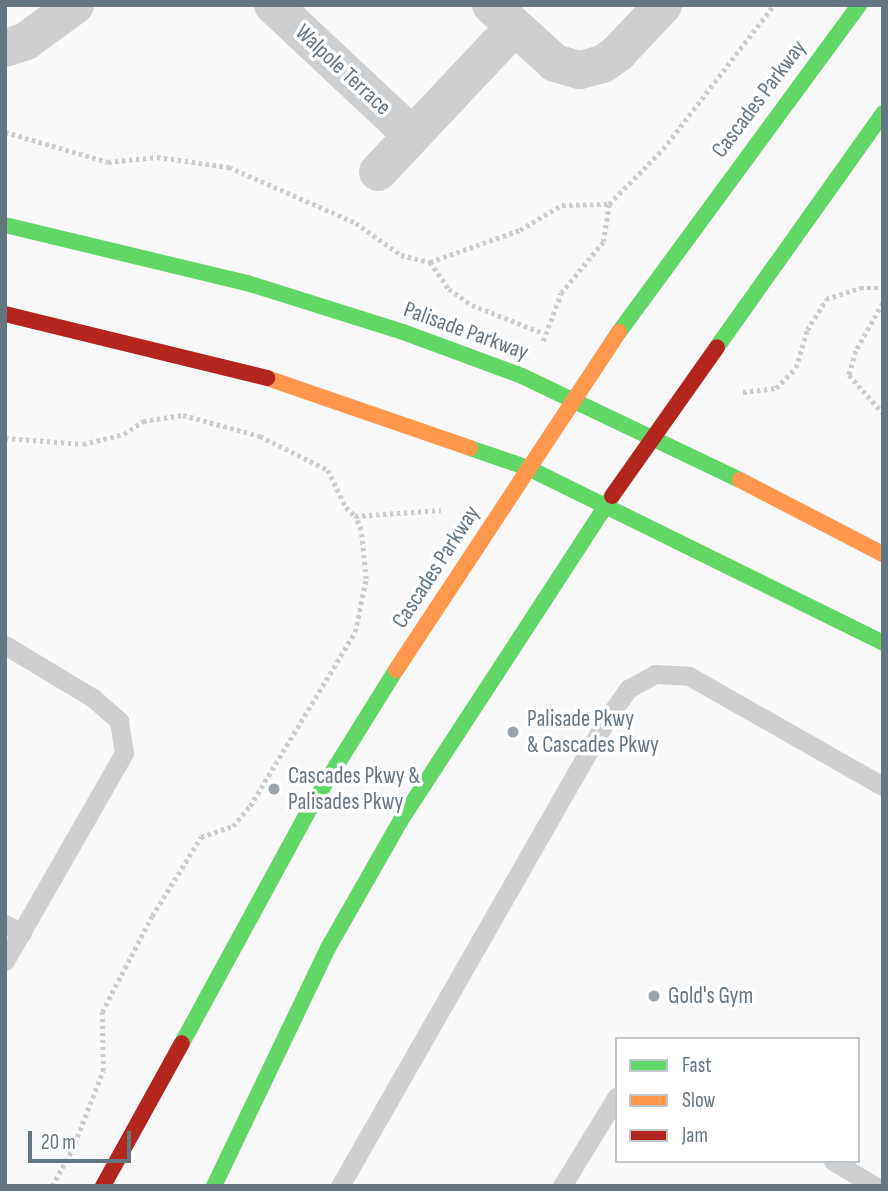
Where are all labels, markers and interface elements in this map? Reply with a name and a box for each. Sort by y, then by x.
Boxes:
street label: Walpole Terrace [289,19,397,121]
street label: Cascades Parkway [706,35,812,163]
street label: Palisade Parkway [400,296,532,366]
street label: Cascades Parkway [386,501,486,633]
place label: Palisade Pkwy & Cascades Pkwy [527,705,659,759]
marker: Palisade Pkwy & Cascades Pkwy [505,724,521,740]
place label: Cascades Pkwy & Palisades Pkwy [288,762,420,816]
marker: Cascades Pkwy & Palisades Pkwy [266,781,282,797]
place label: Gold's Gym [668,982,753,1010]
marker: Gold's Gym [646,988,662,1004]
legend [615,1037,860,1163]
text: Fast [682,1053,712,1078]
text: Slow [682,1088,715,1113]
scale bar [32,1118,135,1162]
text: Jam [682,1123,708,1148]
text: 20 m [41,1130,76,1155]

